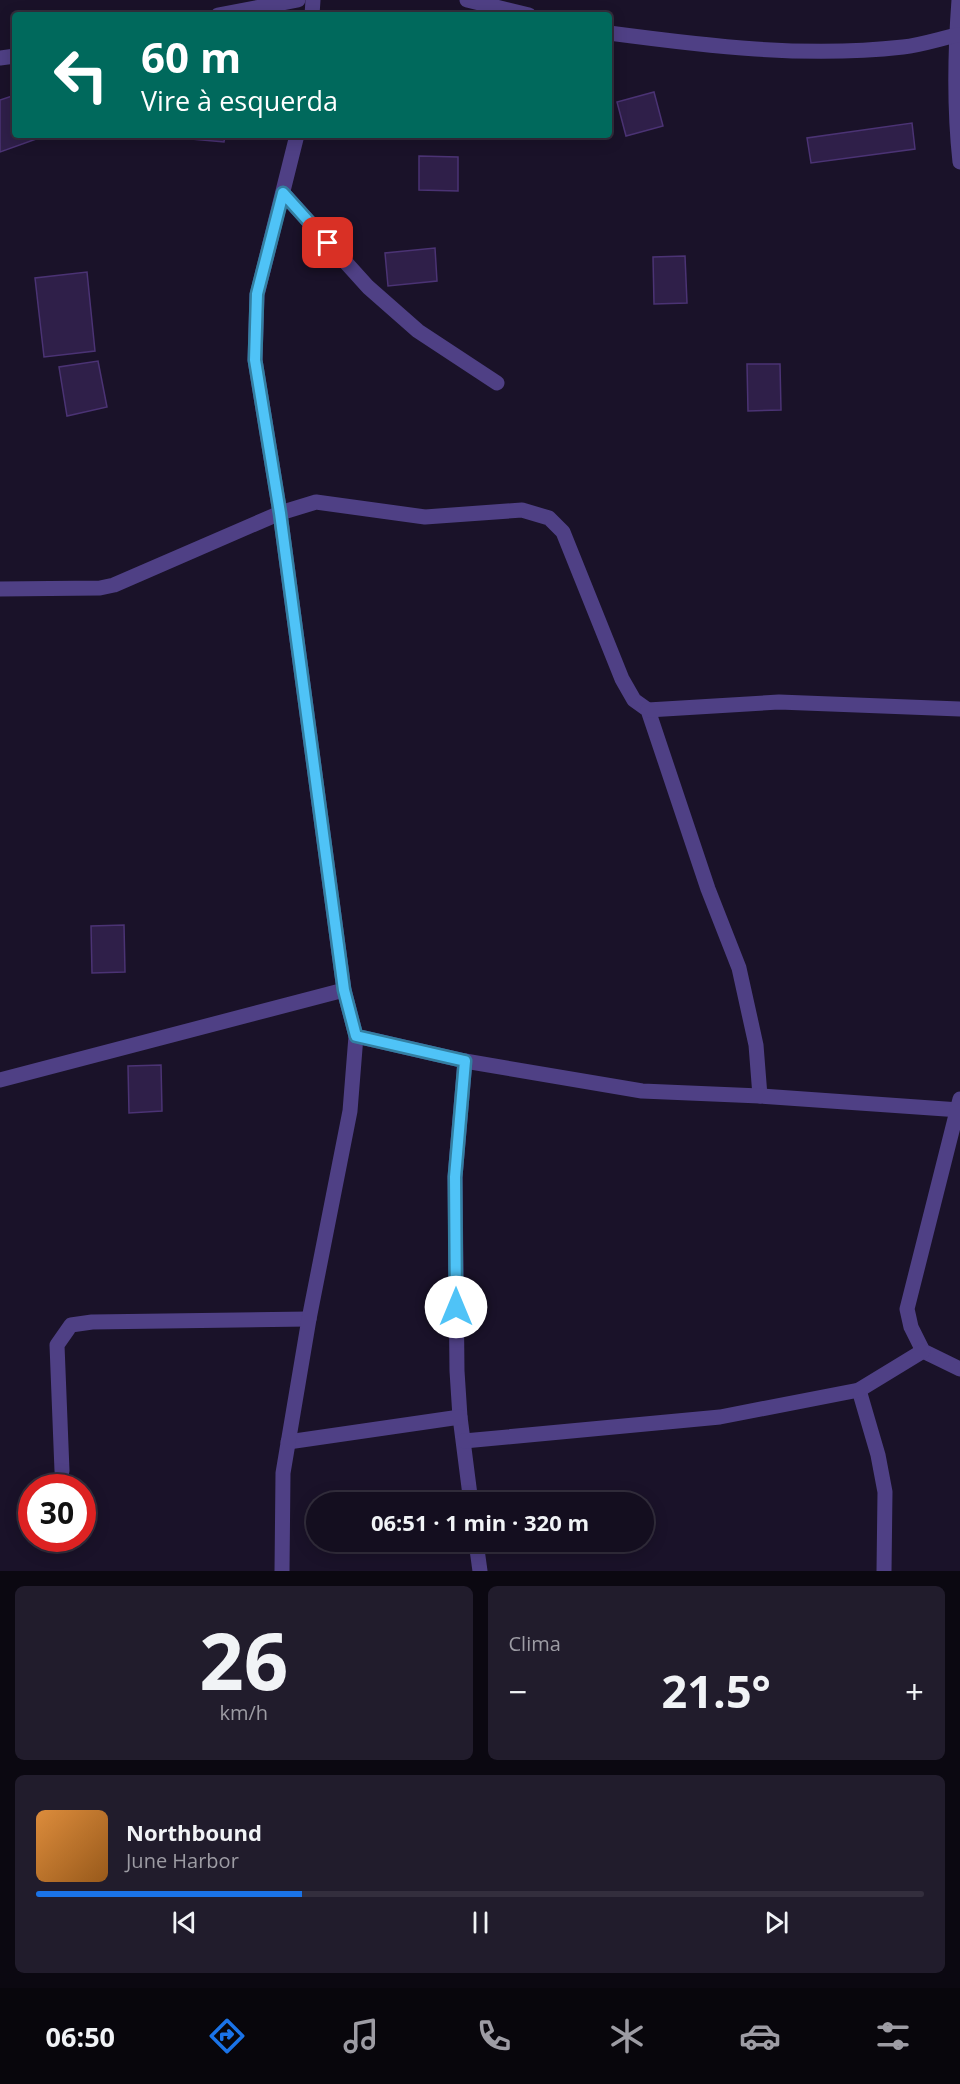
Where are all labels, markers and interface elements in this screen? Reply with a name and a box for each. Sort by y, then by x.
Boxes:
text: 60 m [141,28,241,85]
icon: left [42,36,120,114]
text: Vire à esquerda [141,82,338,119]
pin [302,217,353,268]
icon: arrive [311,226,344,259]
position arrow [424,1275,488,1339]
speed limit sign: 30 [18,1474,96,1552]
text: 06:51 · 1 min · 320 m [371,1507,589,1537]
text: 26 [199,1607,288,1713]
text: Clima [509,1630,561,1657]
text: 21.5° [662,1660,771,1721]
text: − [509,1669,527,1714]
text: + [905,1669,924,1714]
text: km/h [219,1699,268,1726]
text: Northbound [126,1817,262,1847]
text: June Harbor [126,1847,239,1874]
icon: previous [168,1906,201,1939]
icon: pause [464,1906,497,1939]
icon: next [760,1906,793,1939]
icon: directions [206,2015,248,2057]
icon: music [340,2015,382,2057]
icon: phone [473,2015,515,2057]
icon: climate [606,2015,648,2057]
icon: car [739,2015,781,2057]
icon: filters [872,2015,914,2057]
text: 06:50 [46,2018,115,2055]

